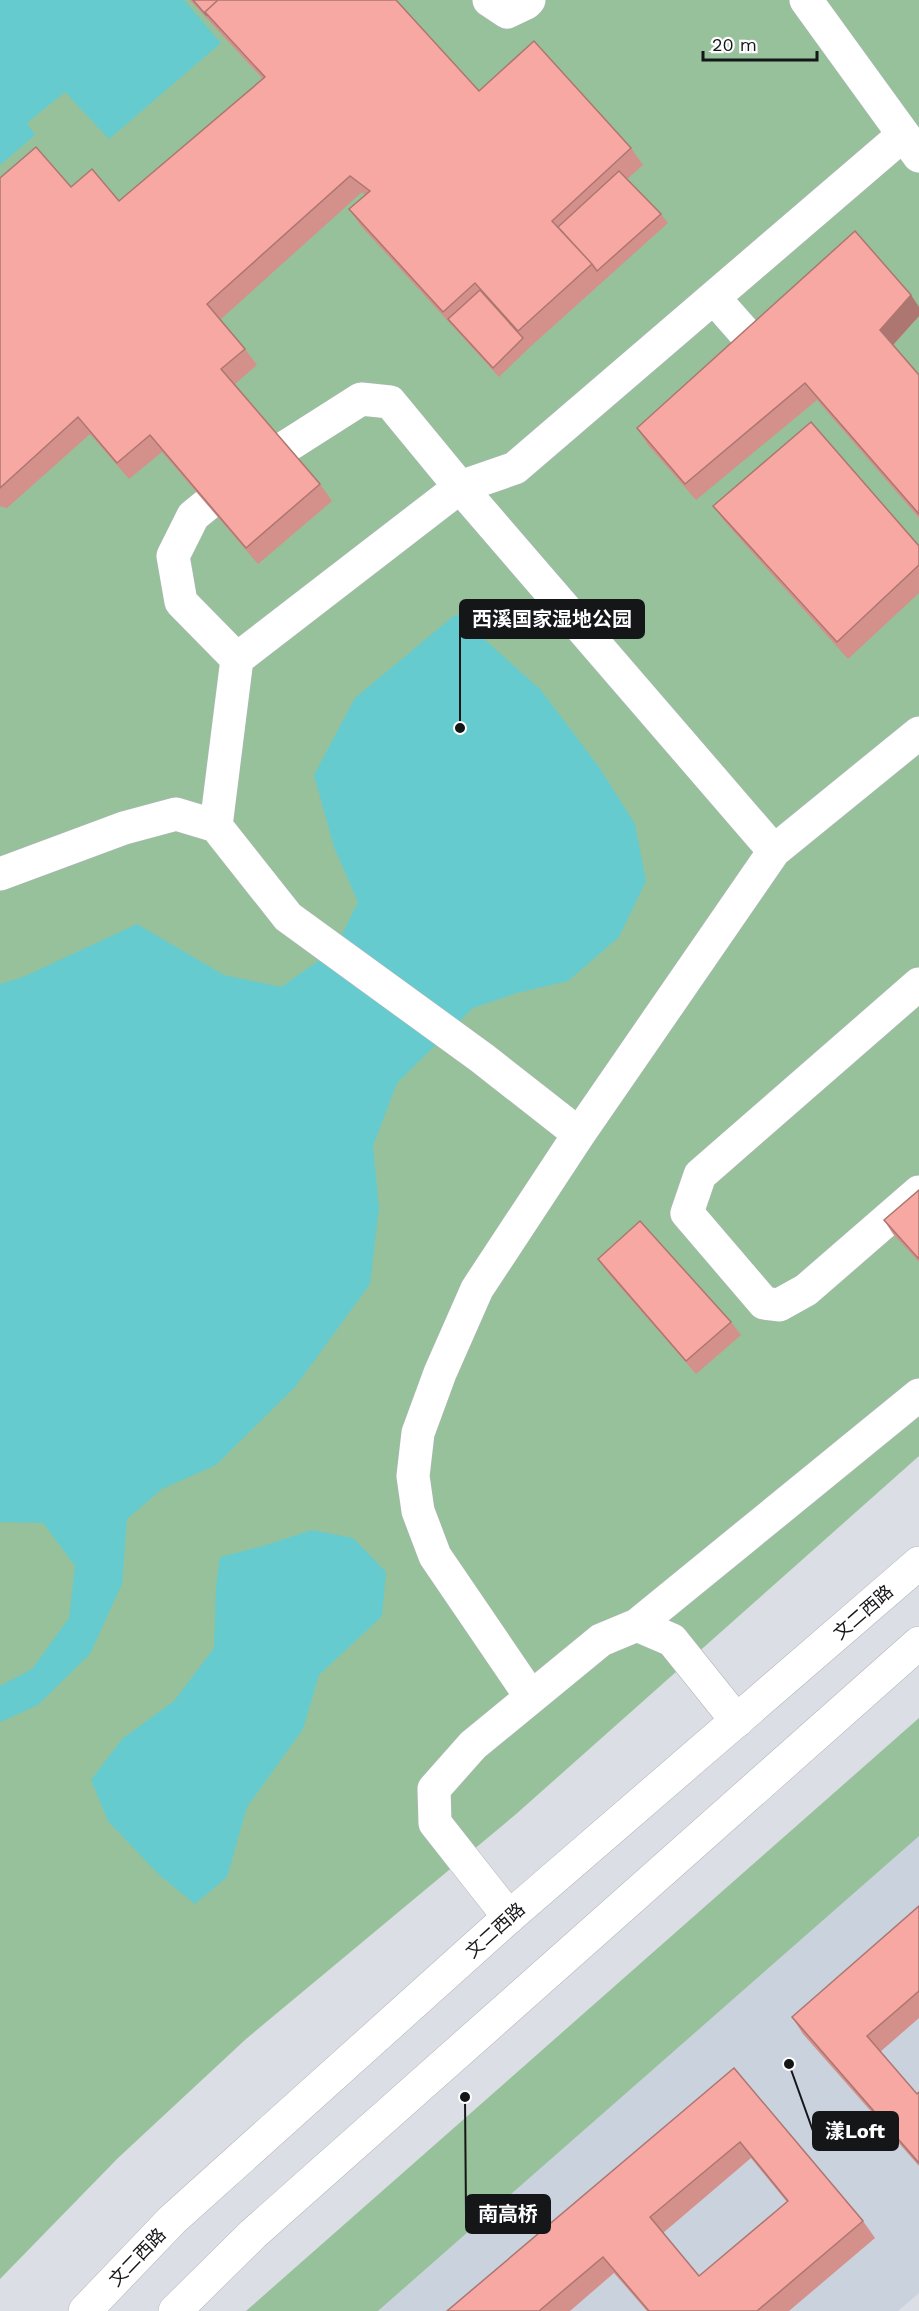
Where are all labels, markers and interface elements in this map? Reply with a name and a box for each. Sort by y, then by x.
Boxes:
scale bar [703,24,817,62]
text: 20 m [712,34,757,55]
callout: 西溪国家湿地公园 [460,600,644,638]
text: 西溪国家湿地公园 [472,607,632,631]
street label: 文二西路 [829,1580,897,1644]
street label: 文二西路 [461,1898,529,1962]
callout: 漾Loft [813,2112,898,2150]
text: 漾Loft [825,2119,885,2143]
callout: 南高桥 [466,2195,550,2233]
text: 南高桥 [478,2202,538,2226]
street label: 文二西路 [104,2224,170,2290]

